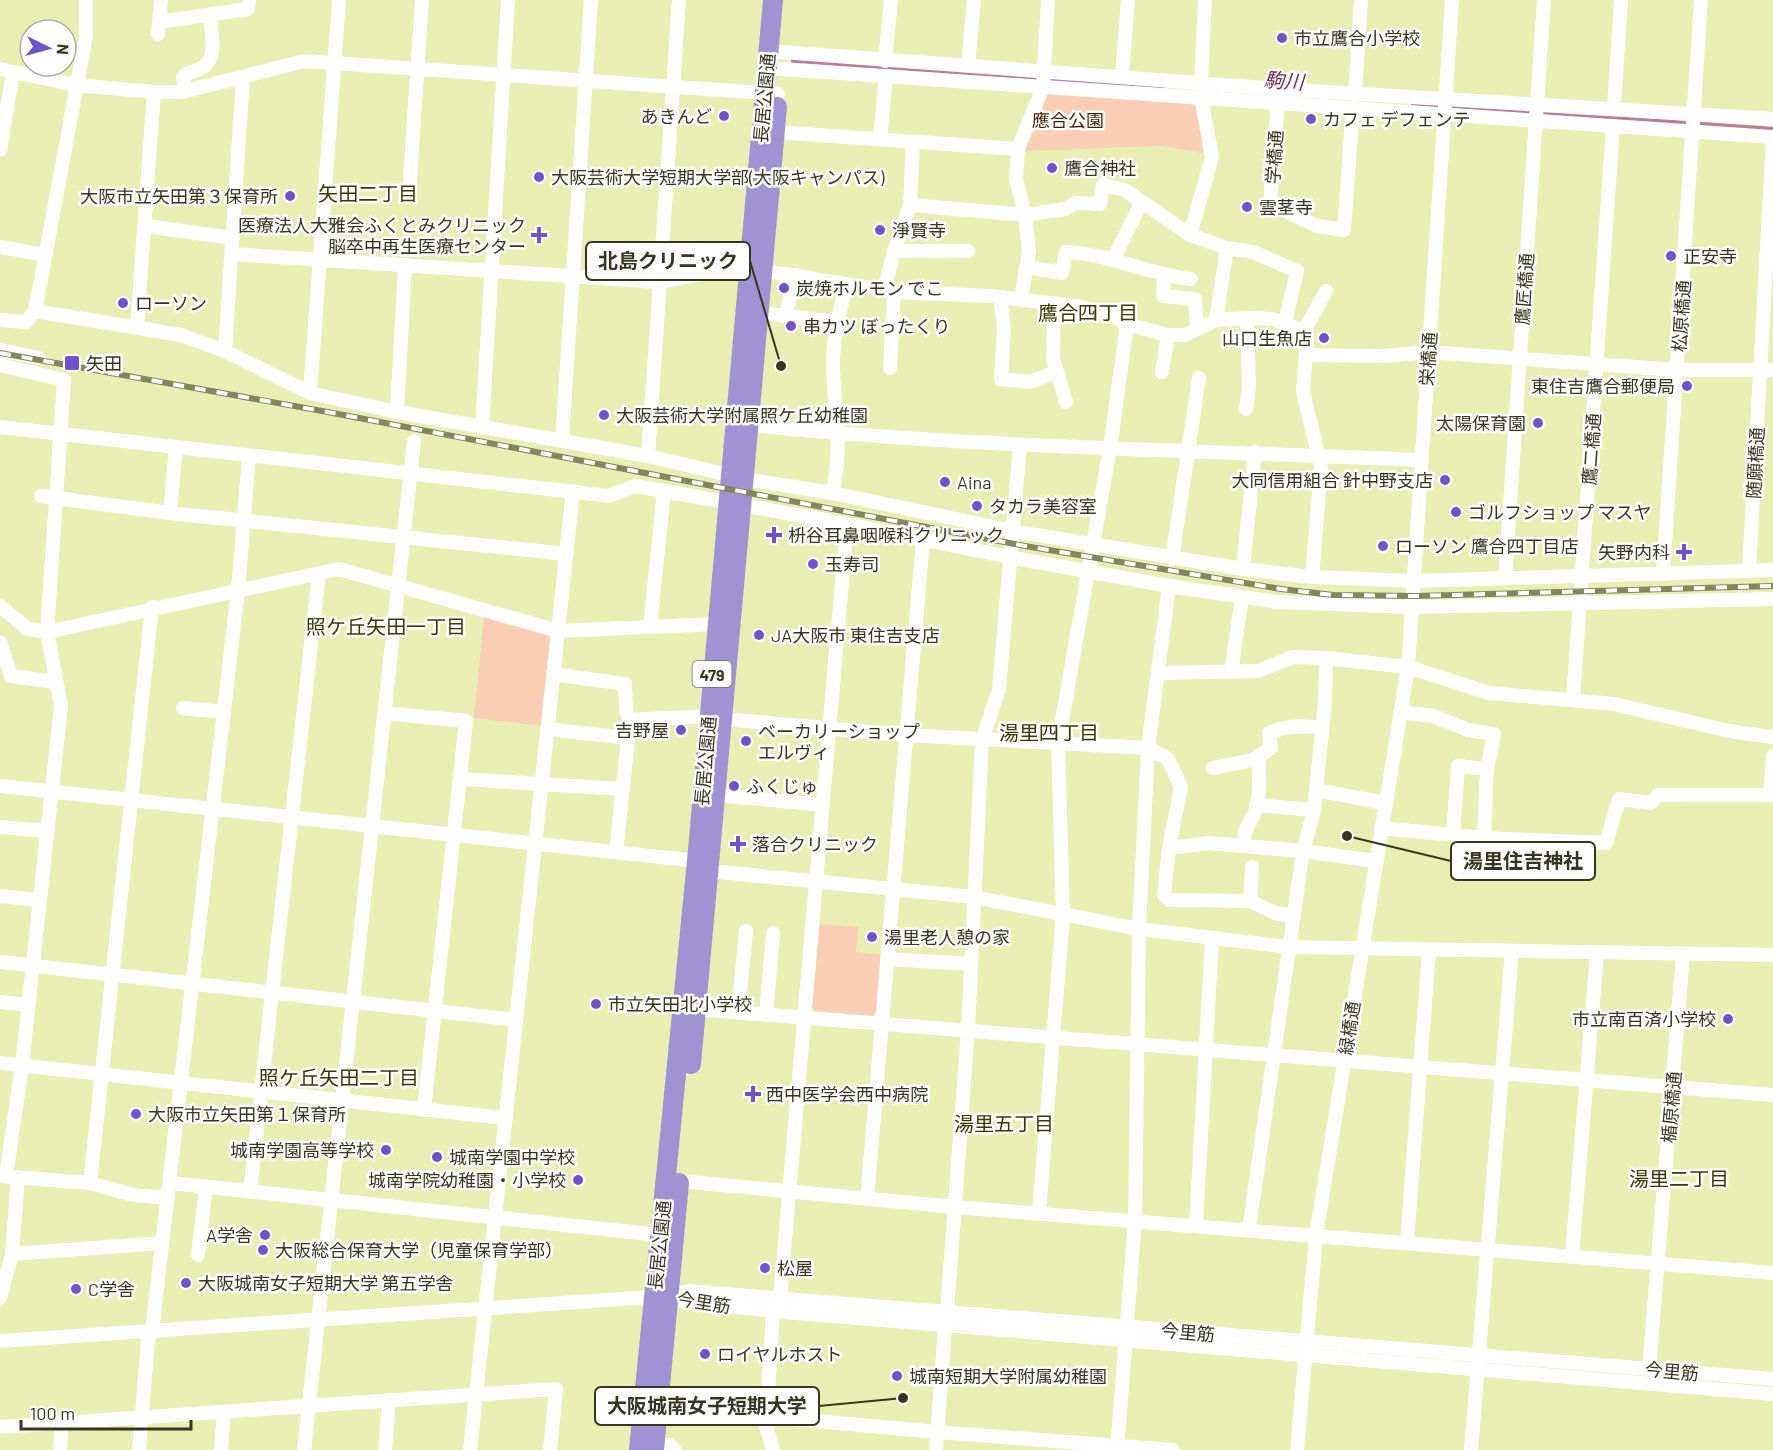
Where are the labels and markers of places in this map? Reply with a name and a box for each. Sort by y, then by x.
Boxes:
place label: 市立鷹合小学校 [1294,27,1420,49]
marker: 市立鷹合小学校 [1275,31,1289,45]
place label: あきんど [641,105,712,127]
place label: カフェ デフェンテ [1323,108,1471,130]
marker: あきんど [717,109,731,123]
marker: カフェ デフェンテ [1304,112,1318,126]
place label: 鷹合神社 [1064,157,1136,179]
marker: 鷹合神社 [1045,161,1059,175]
place label: 大阪芸術大学短期大学部(大阪キャンパス) [551,166,885,188]
marker: 大阪芸術大学短期大学部(大阪キャンパス) [532,170,546,184]
place label: 大阪市立矢田第３保育所 [80,185,278,207]
marker: 大阪市立矢田第３保育所 [283,189,297,203]
place label: 雲茎寺 [1259,196,1313,218]
marker: 雲茎寺 [1240,200,1254,214]
place label: 医療法人大雅会ふくとみクリニック 脳卒中再生医療センター [238,214,526,257]
place label: 淨賢寺 [892,219,946,241]
marker: 淨賢寺 [873,223,887,237]
marker: 医療法人大雅会ふくとみクリニック 脳卒中再生医療センター [530,226,548,244]
callout: 北島クリニック [586,242,750,280]
place label: 正安寺 [1683,245,1737,267]
marker: 正安寺 [1664,249,1678,263]
place label: 炭焼ホルモン でこ [796,277,944,299]
marker: 炭焼ホルモン でこ [777,281,791,295]
place label: ローソン [135,292,207,314]
marker: ローソン [116,296,130,310]
place label: 串カツ ぼったくり [803,315,951,337]
marker: 串カツ ぼったくり [784,319,798,333]
place label: 山口生魚店 [1222,327,1312,349]
marker: 山口生魚店 [1317,331,1331,345]
place label: 矢田 [86,352,122,374]
marker: 矢田 [63,354,81,372]
place label: 東住吉鷹合郵便局 [1531,375,1675,397]
marker: 東住吉鷹合郵便局 [1680,379,1694,393]
place label: 大阪芸術大学附属照ケ丘幼稚園 [616,404,868,426]
marker: 大阪芸術大学附属照ケ丘幼稚園 [597,408,611,422]
place label: 太陽保育園 [1436,412,1526,434]
marker: 太陽保育園 [1531,416,1545,430]
place label: 大同信用組合 針中野支店 [1231,469,1433,491]
place label: Aina [957,471,991,493]
marker: 大同信用組合 針中野支店 [1438,473,1452,487]
marker: Aina [938,475,952,489]
place label: タカラ美容室 [989,495,1097,517]
marker: タカラ美容室 [970,499,984,513]
place label: ゴルフショップ マスヤ [1468,501,1652,523]
marker: ゴルフショップ マスヤ [1449,505,1463,519]
place label: 枡谷耳鼻咽喉科クリニック [788,524,1004,546]
marker: 枡谷耳鼻咽喉科クリニック [765,526,783,544]
place label: ローソン 鷹合四丁目店 [1395,535,1579,557]
marker: ローソン 鷹合四丁目店 [1376,539,1390,553]
place label: 矢野内科 [1598,541,1670,563]
marker: 矢野内科 [1675,543,1693,561]
place label: 玉寿司 [825,553,879,575]
marker: 玉寿司 [806,557,820,571]
place label: JA大阪市 東住吉支店 [771,624,940,646]
marker: JA大阪市 東住吉支店 [752,628,766,642]
place label: 吉野屋 [615,719,669,741]
place label: ベーカリーショップ エルヴィ [758,720,920,763]
marker: 吉野屋 [674,723,688,737]
marker: ベーカリーショップ エルヴィ [739,734,753,748]
place label: ふくじゅ [746,775,818,797]
marker: ふくじゅ [727,779,741,793]
place label: 落合クリニック [752,833,878,855]
marker: 落合クリニック [729,835,747,853]
callout: 湯里住吉神社 [1451,842,1595,880]
place label: 湯里老人憩の家 [884,926,1010,948]
marker: 湯里老人憩の家 [865,930,879,944]
place label: 市立矢田北小学校 [608,993,752,1015]
marker: 市立矢田北小学校 [589,997,603,1011]
place label: 市立南百済小学校 [1572,1008,1716,1030]
marker: 市立南百済小学校 [1721,1012,1735,1026]
place label: 西中医学会西中病院 [766,1083,928,1105]
marker: 西中医学会西中病院 [744,1085,762,1103]
place label: 大阪市立矢田第１保育所 [148,1103,346,1125]
marker: 大阪市立矢田第１保育所 [129,1107,143,1121]
place label: 城南学園高等学校 [230,1139,374,1161]
marker: 城南学園高等学校 [379,1143,393,1157]
place label: 城南学園中学校 [449,1146,575,1168]
marker: 城南学園中学校 [430,1150,444,1164]
place label: 城南学院幼稚園・小学校 [368,1169,566,1191]
marker: 城南学院幼稚園・小学校 [571,1173,585,1187]
place label: A学舎 [206,1224,253,1246]
marker: A学舎 [258,1228,272,1242]
place label: 大阪総合保育大学（児童保育学部） [275,1239,563,1261]
marker: 大阪総合保育大学（児童保育学部） [256,1243,270,1257]
place label: 松屋 [777,1257,813,1279]
marker: 松屋 [758,1261,772,1275]
place label: 大阪城南女子短期大学 第五学舎 [198,1272,454,1294]
marker: 大阪城南女子短期大学 第五学舎 [179,1276,193,1290]
place label: C学舎 [88,1278,135,1300]
marker: C学舎 [69,1282,83,1296]
place label: ロイヤルホスト [717,1343,842,1365]
marker: ロイヤルホスト [698,1347,712,1361]
place label: 城南短期大学附属幼稚園 [909,1365,1107,1387]
marker: 城南短期大学附属幼稚園 [890,1369,904,1383]
callout: 大阪城南女子短期大学 [595,1387,819,1425]

